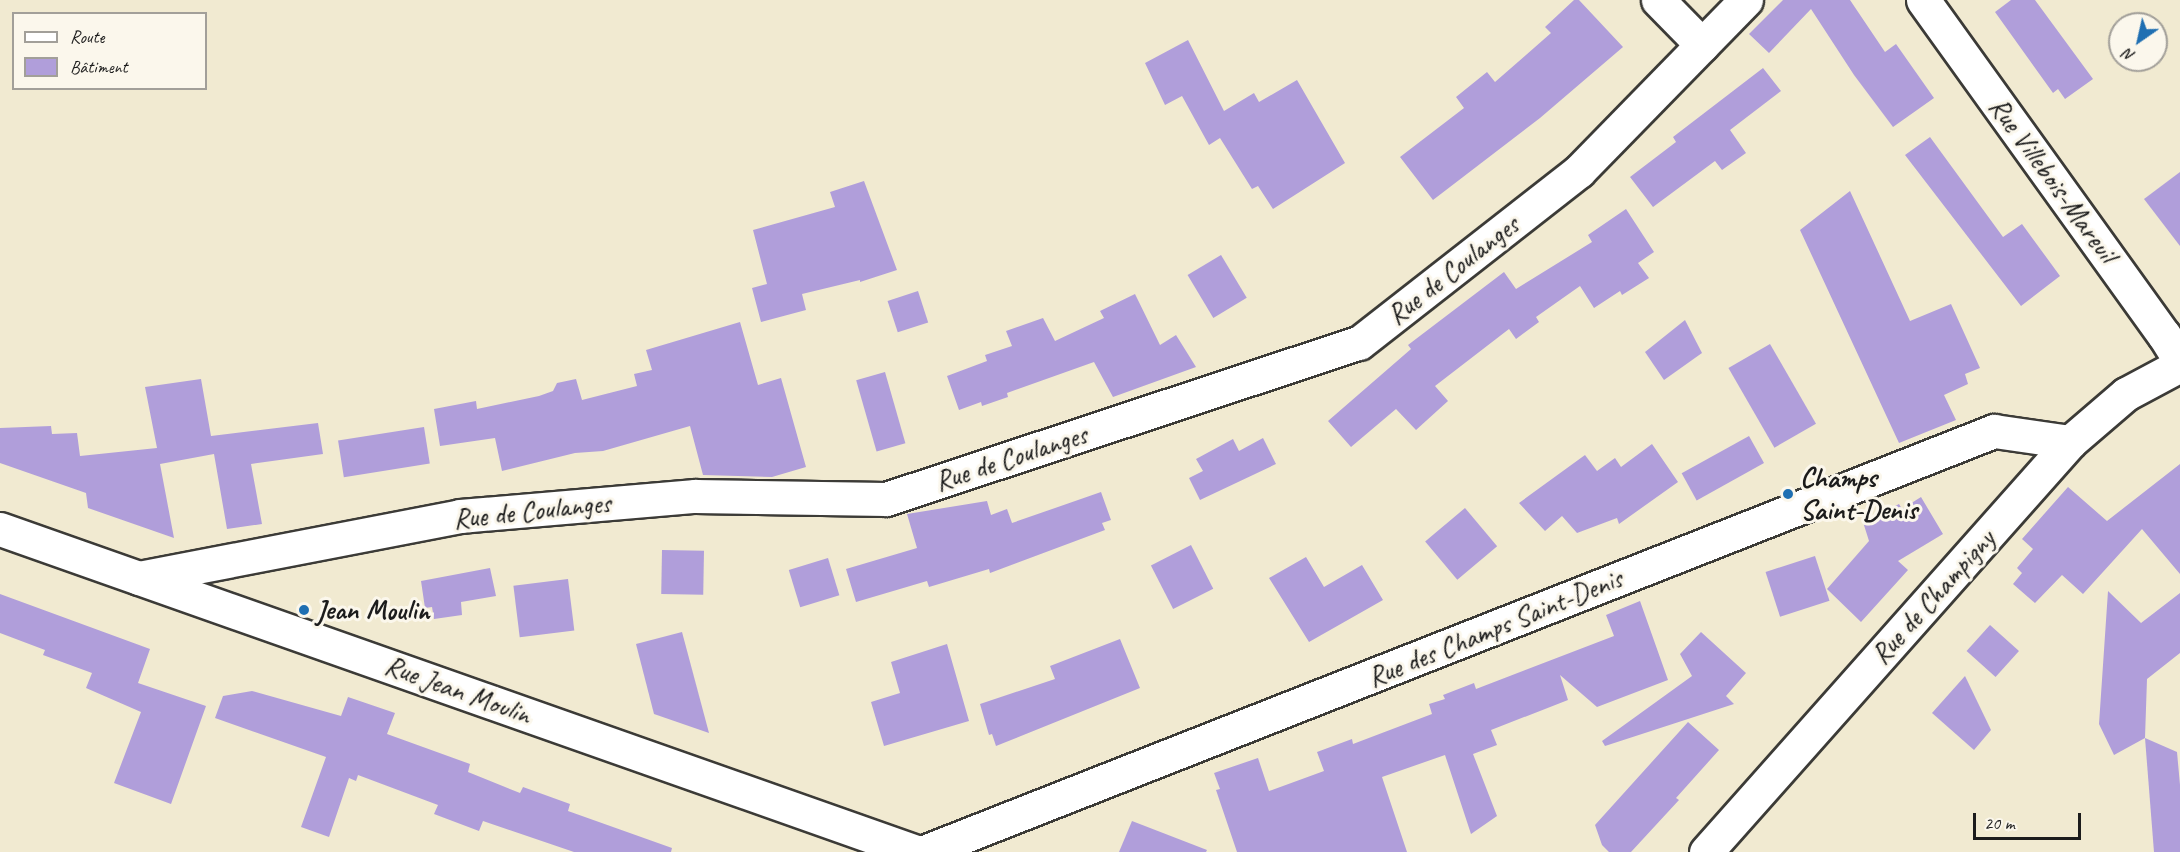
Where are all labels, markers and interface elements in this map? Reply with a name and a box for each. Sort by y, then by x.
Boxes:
legend [12,12,207,90]
north arrow [2108,12,2168,72]
text: Route [70,26,104,48]
text: N [2119,44,2139,66]
text: Bâtiment [70,56,128,78]
street label: Rue Villebois-Mareuil [1982,91,2124,269]
street label: Rue de Coulanges [1380,208,1526,332]
street label: Rue de Coulanges [931,418,1091,498]
place label: Champs Saint-Denis [1800,461,1917,527]
street label: Rue de Coulanges [452,486,612,536]
marker: Champs Saint-Denis [1781,487,1795,501]
street label: Rue de Champigny [1863,522,2003,672]
street label: Rue des Champs Saint-Denis [1362,561,1628,695]
place label: Jean Moulin [316,593,429,627]
marker: Jean Moulin [297,603,311,617]
street label: Rue Jean Moulin [381,648,535,732]
scale bar [1976,801,2084,839]
text: 20 m [1984,812,2015,834]

